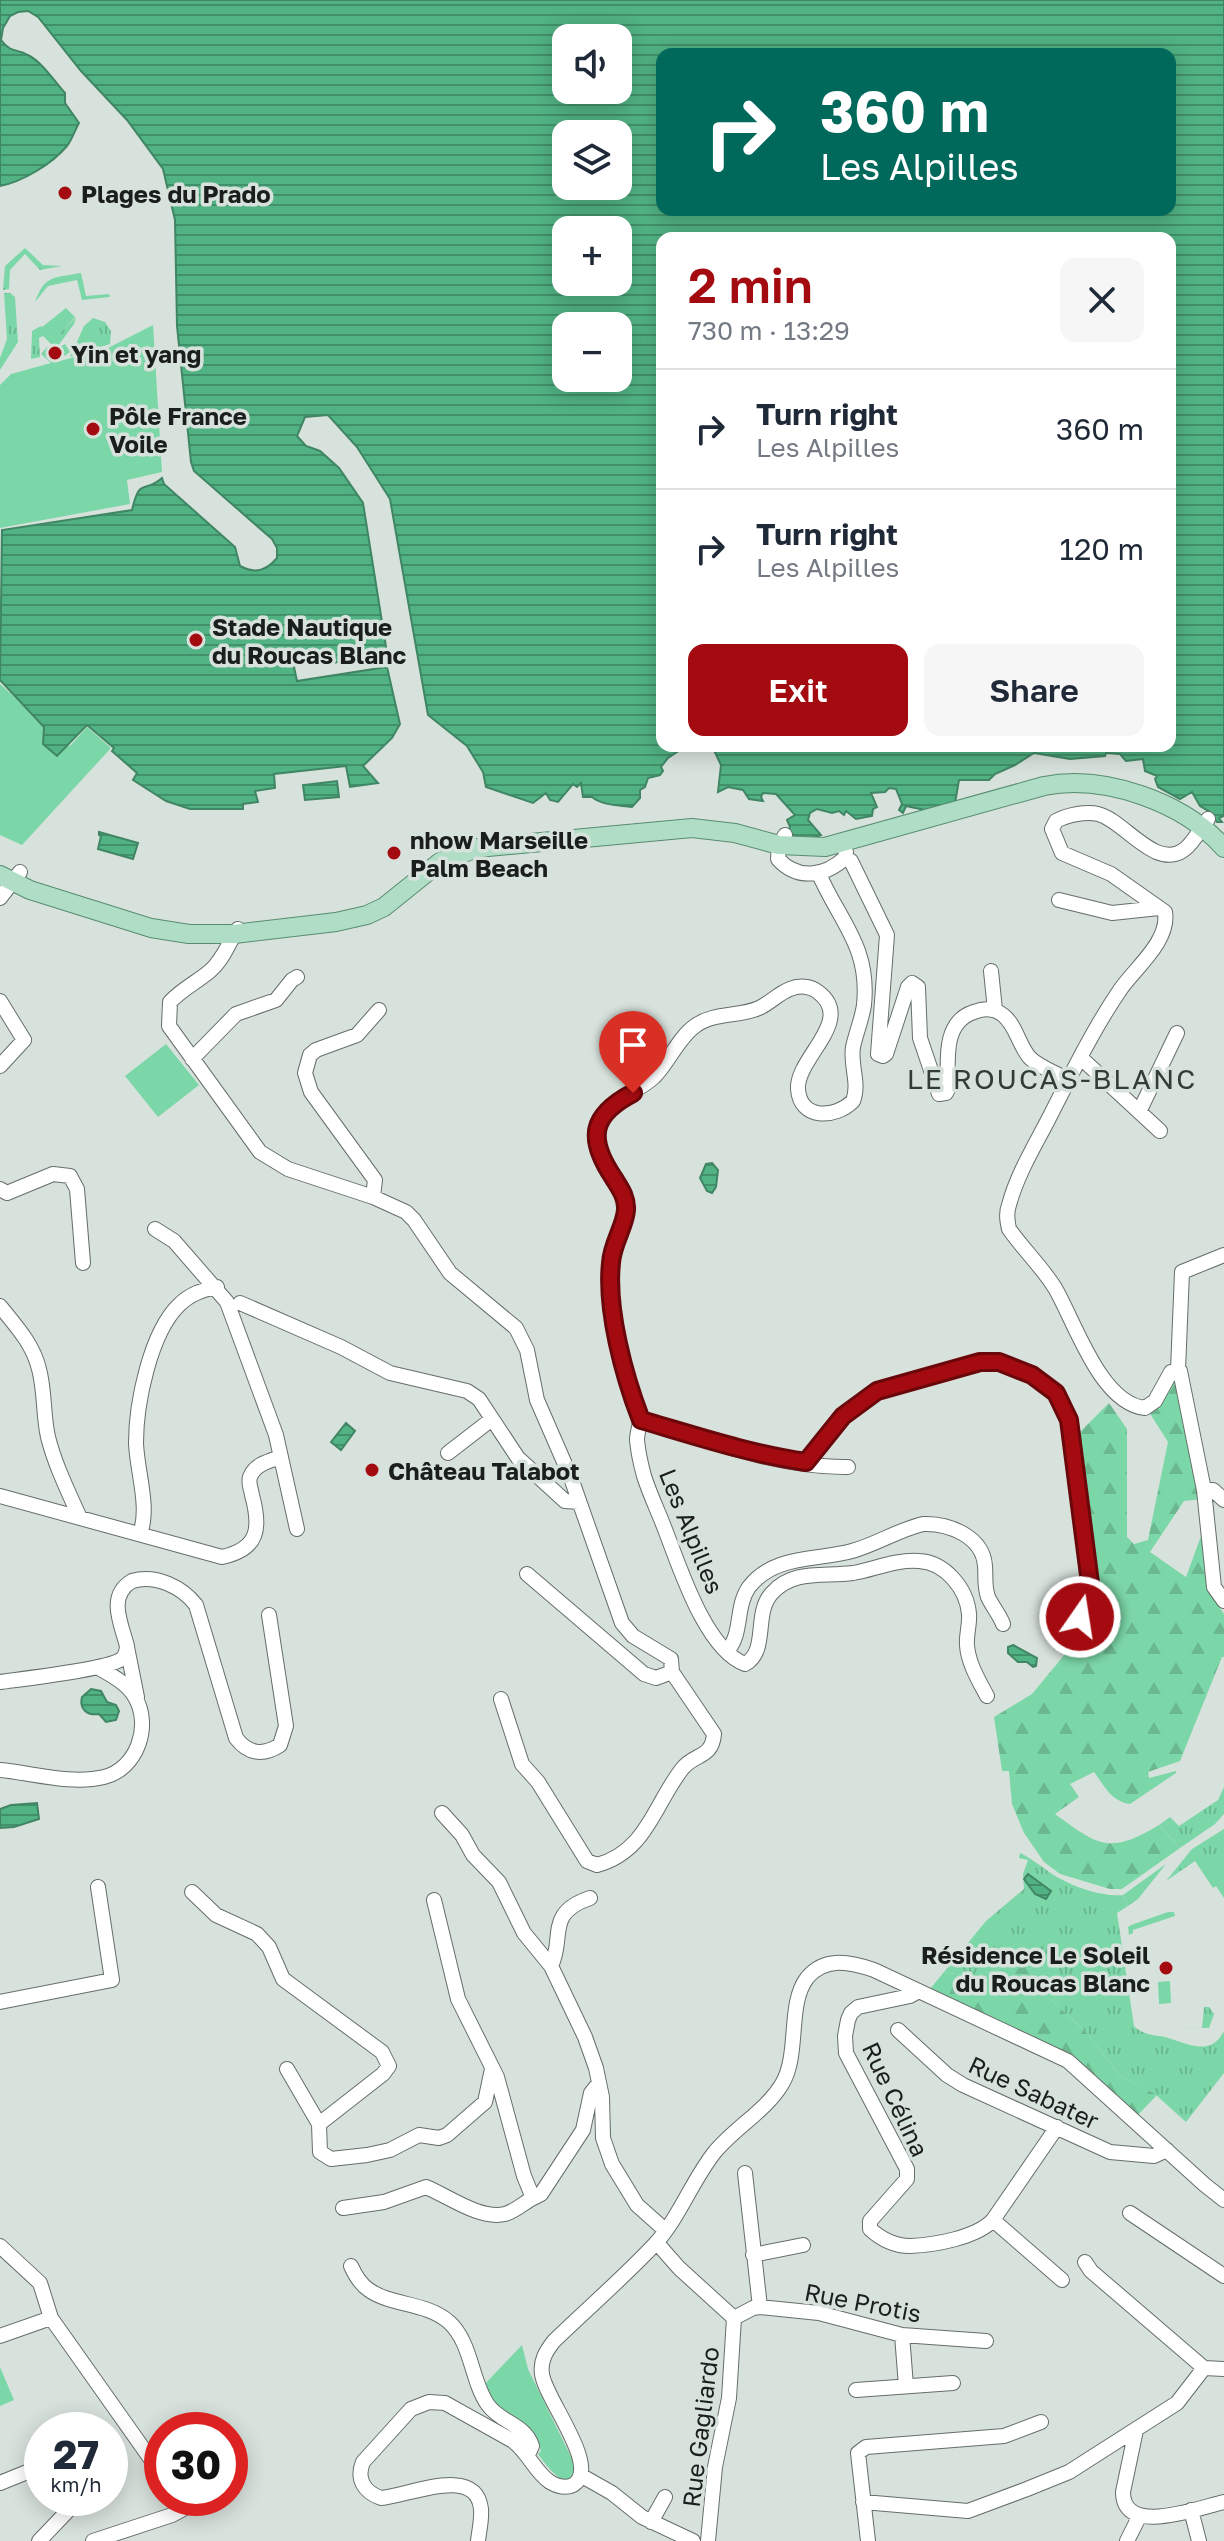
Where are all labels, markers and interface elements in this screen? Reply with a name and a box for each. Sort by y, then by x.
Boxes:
map controls [552,24,632,392]
button: sound [552,24,632,104]
text: 360 m [820,77,989,144]
icon: right [688,80,792,184]
button: layers [552,120,632,200]
text: Les Alpilles [820,145,1018,188]
place label: Plages du Prado [81,179,271,208]
marker: Plages du Prado [56,184,74,202]
button: + [552,216,632,296]
text: 2 min [688,256,813,314]
button: close [1060,258,1144,342]
button: − [552,312,632,392]
text: 730 m · 13:29 [688,315,850,346]
place label: Yin et yang [71,339,201,368]
marker: Yin et yang [46,344,64,362]
text: Turn right [756,396,898,432]
place label: Pôle France Voile [109,401,247,458]
icon: right [688,407,732,451]
text: 360 m [1056,411,1144,447]
marker: Pôle France Voile [84,420,102,438]
text: Les Alpilles [756,432,899,463]
text: Turn right [756,516,898,552]
icon: right [688,527,732,571]
text: 120 m [1059,531,1144,567]
text: Les Alpilles [756,552,899,583]
place label: Stade Nautique du Roucas Blanc [212,612,407,669]
marker: Stade Nautique du Roucas Blanc [187,631,205,649]
button: Exit [688,644,908,736]
button: Share [924,644,1144,736]
place label: nhow Marseille Palm Beach [410,825,588,882]
marker: nhow Marseille Palm Beach [385,844,403,862]
pin [599,1011,667,1093]
icon: arrive [611,1023,655,1067]
district label: LE ROUCAS-BLANC [907,1062,1197,1095]
place label: Château Talabot [388,1456,580,1485]
marker: Château Talabot [363,1461,381,1479]
street label: Les Alpilles [654,1464,730,1598]
position arrow [1038,1575,1122,1659]
place label: Résidence Le Soleil du Roucas Blanc [921,1940,1150,1997]
marker: Résidence Le Soleil du Roucas Blanc [1157,1959,1175,1977]
street label: Rue Célina [857,2037,935,2161]
street label: Rue Sabater [964,2049,1104,2135]
street label: Rue Protis [802,2276,924,2328]
street label: Rue Gagliardo [676,2345,724,2509]
speed limit sign: 30 [144,2412,248,2516]
text: 27 [53,2430,99,2478]
text: km/h [51,2472,101,2496]

